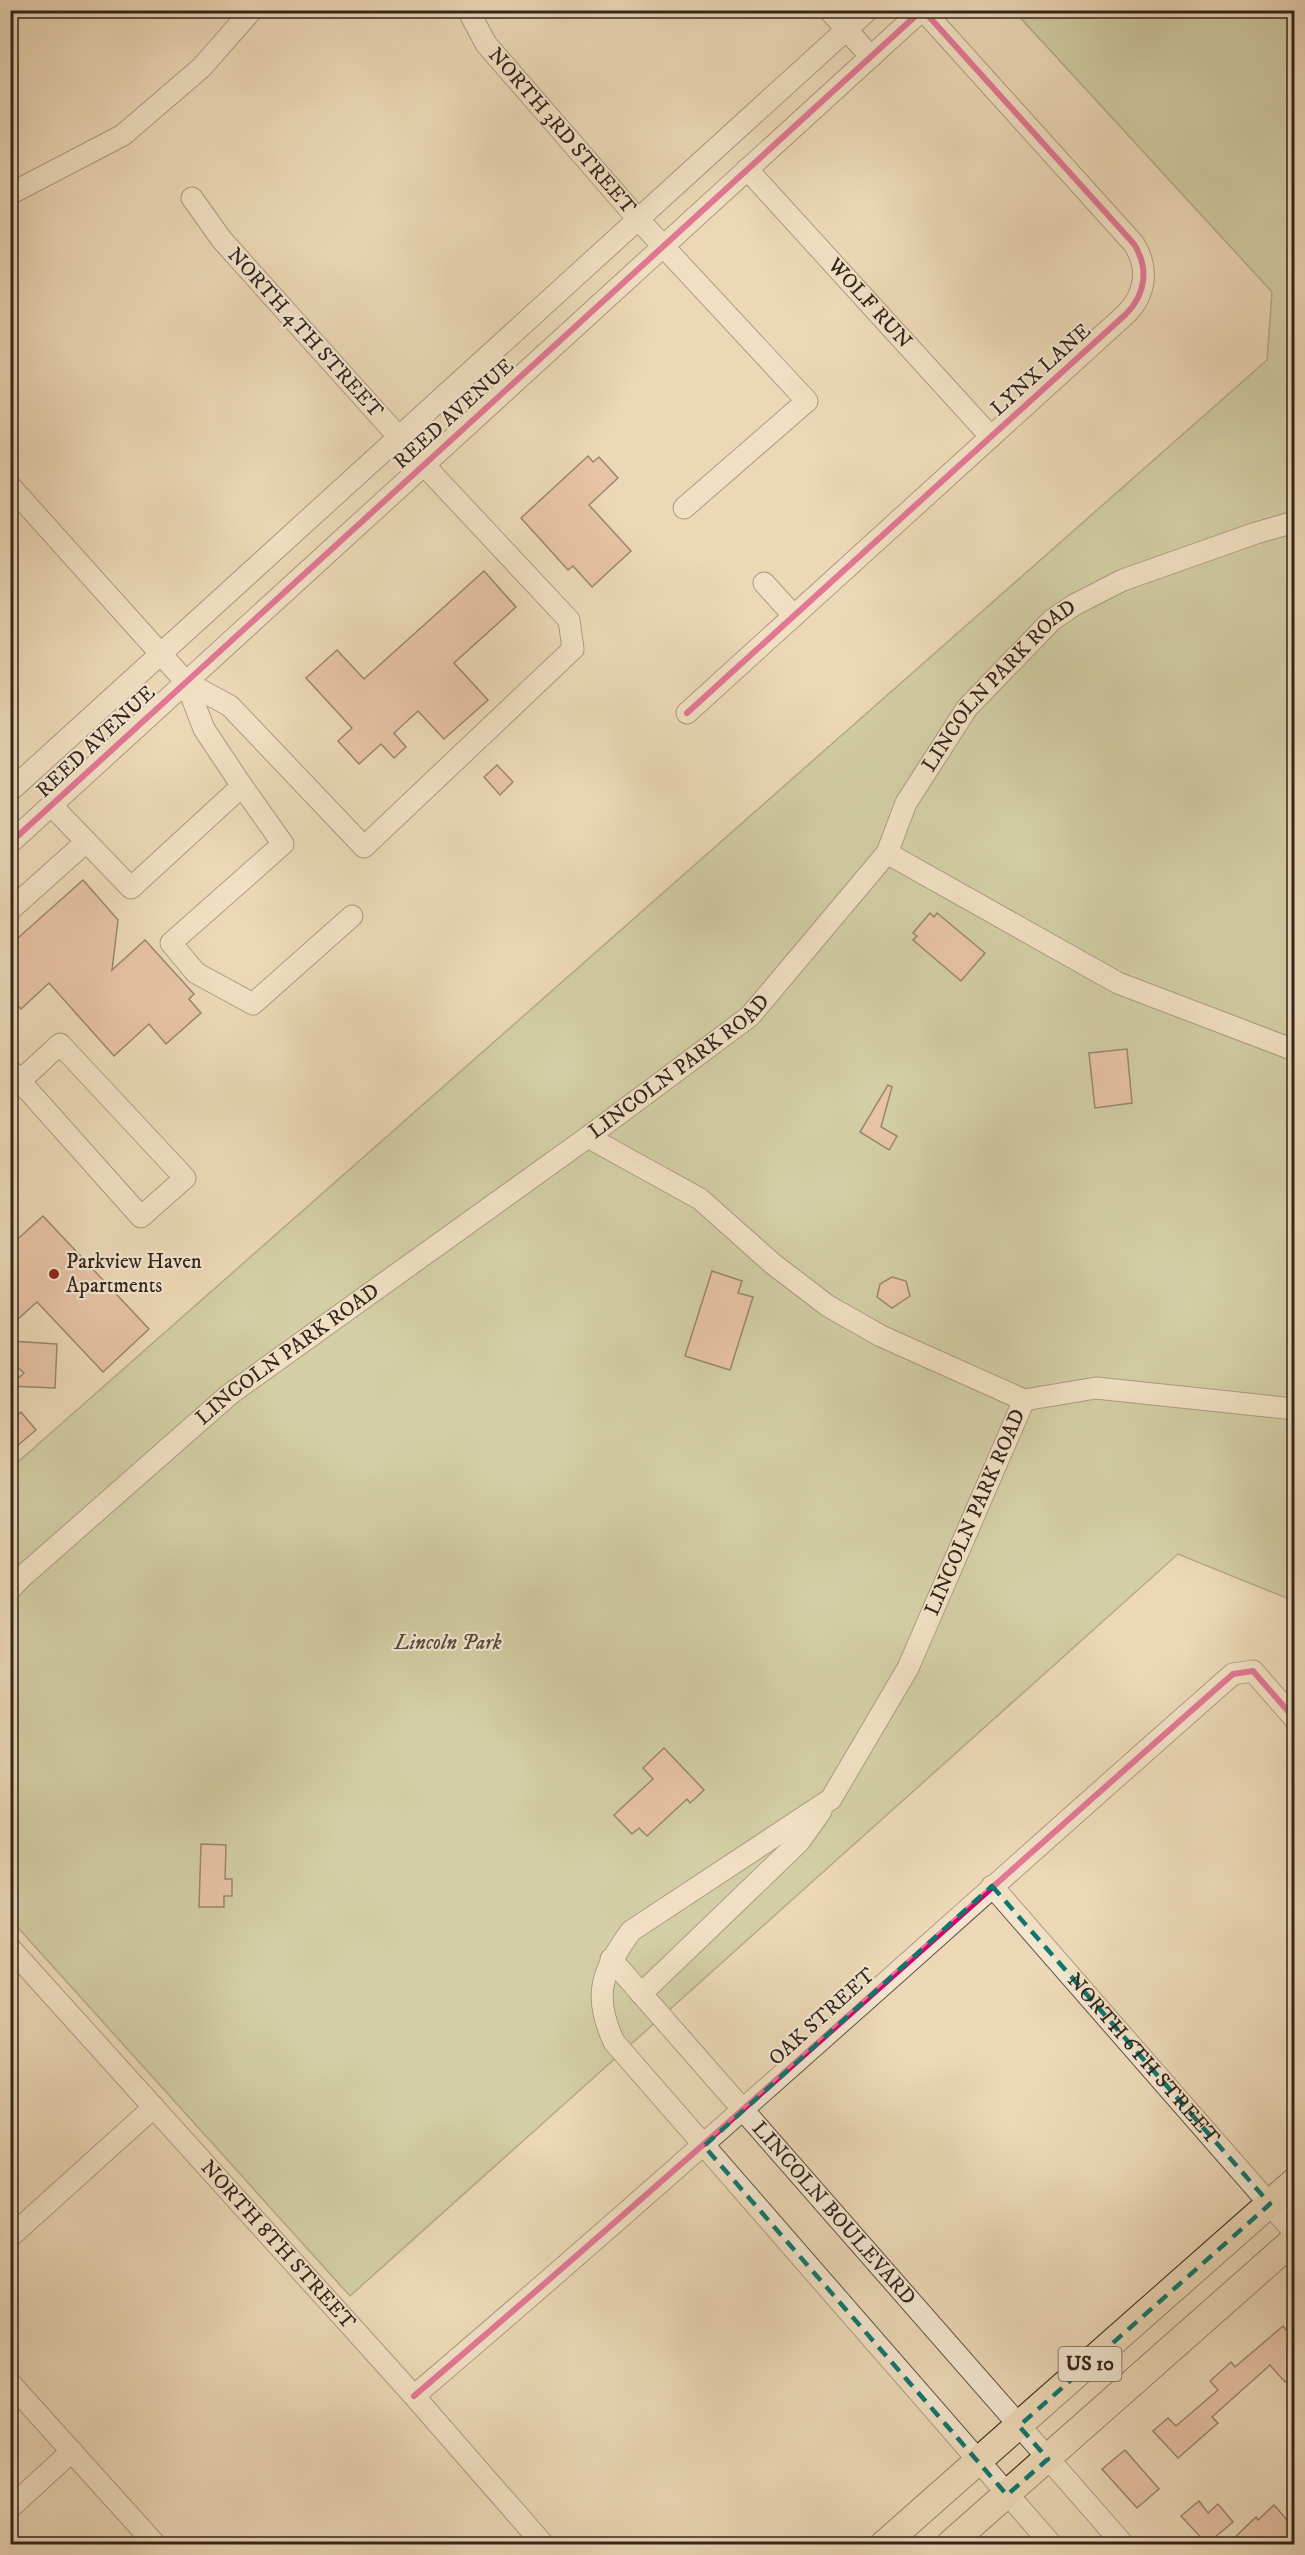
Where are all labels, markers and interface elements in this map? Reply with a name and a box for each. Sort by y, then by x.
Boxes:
street label: NORTH 3RD STREET [482,43,641,220]
street label: NORTH 4TH STREET [222,242,388,424]
street label: WOLF RUN [821,252,917,354]
street label: LYNX LANE [985,318,1097,422]
street label: REED AVENUE [388,353,520,475]
street label: LINCOLN PARK ROAD [916,594,1081,777]
street label: REED AVENUE [31,680,161,804]
street label: LINCOLN PARK ROAD [584,989,776,1145]
place label: Parkview Haven Apartments [66,1249,202,1299]
marker: Parkview Haven Apartments [47,1267,61,1281]
street label: LINCOLN PARK ROAD [191,1278,385,1431]
street label: LINCOLN PARK ROAD [919,1405,1031,1619]
park label: Lincoln Park [393,1630,502,1656]
street label: OAK STREET [764,1962,880,2071]
street label: NORTH 6TH STREET [1061,1968,1225,2151]
street label: LINCOLN BOULEVARD [746,2116,921,2311]
street label: NORTH 8TH STREET [195,2155,361,2335]
road number: US 10 [1058,2347,1122,2381]

